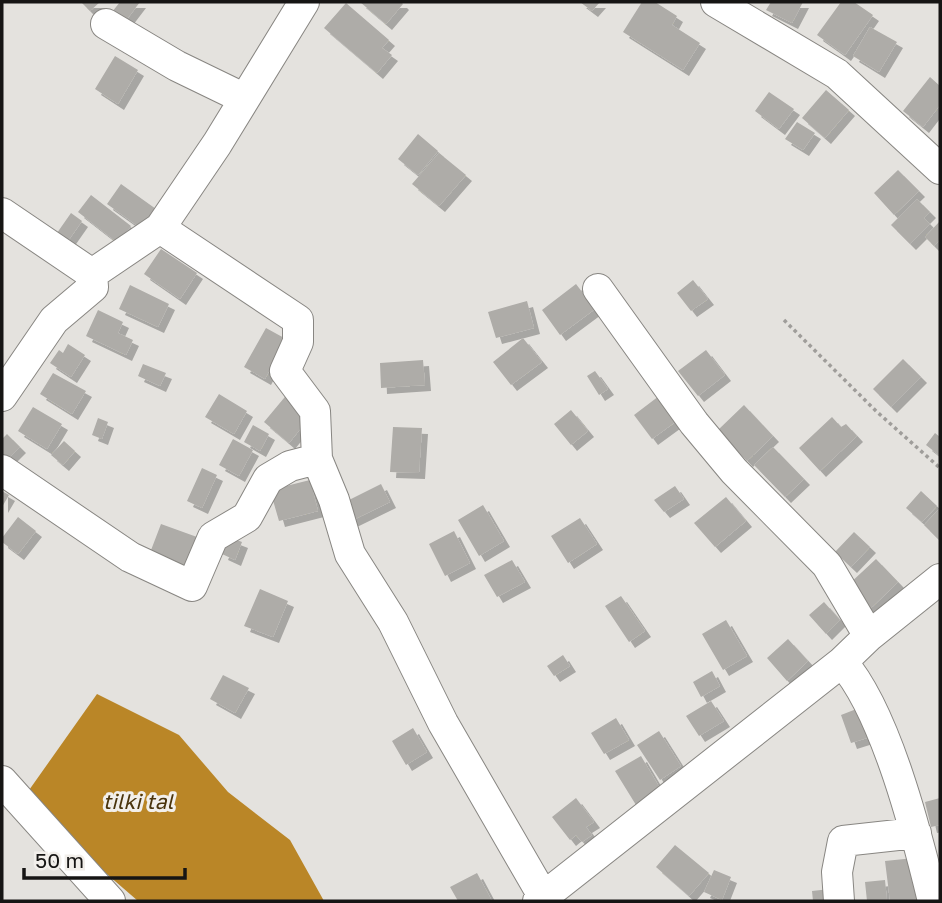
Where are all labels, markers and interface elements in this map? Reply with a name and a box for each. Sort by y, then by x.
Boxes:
water label: tilki tal [103,788,175,814]
scale bar [24,836,186,880]
text: 50 m [35,847,84,873]

